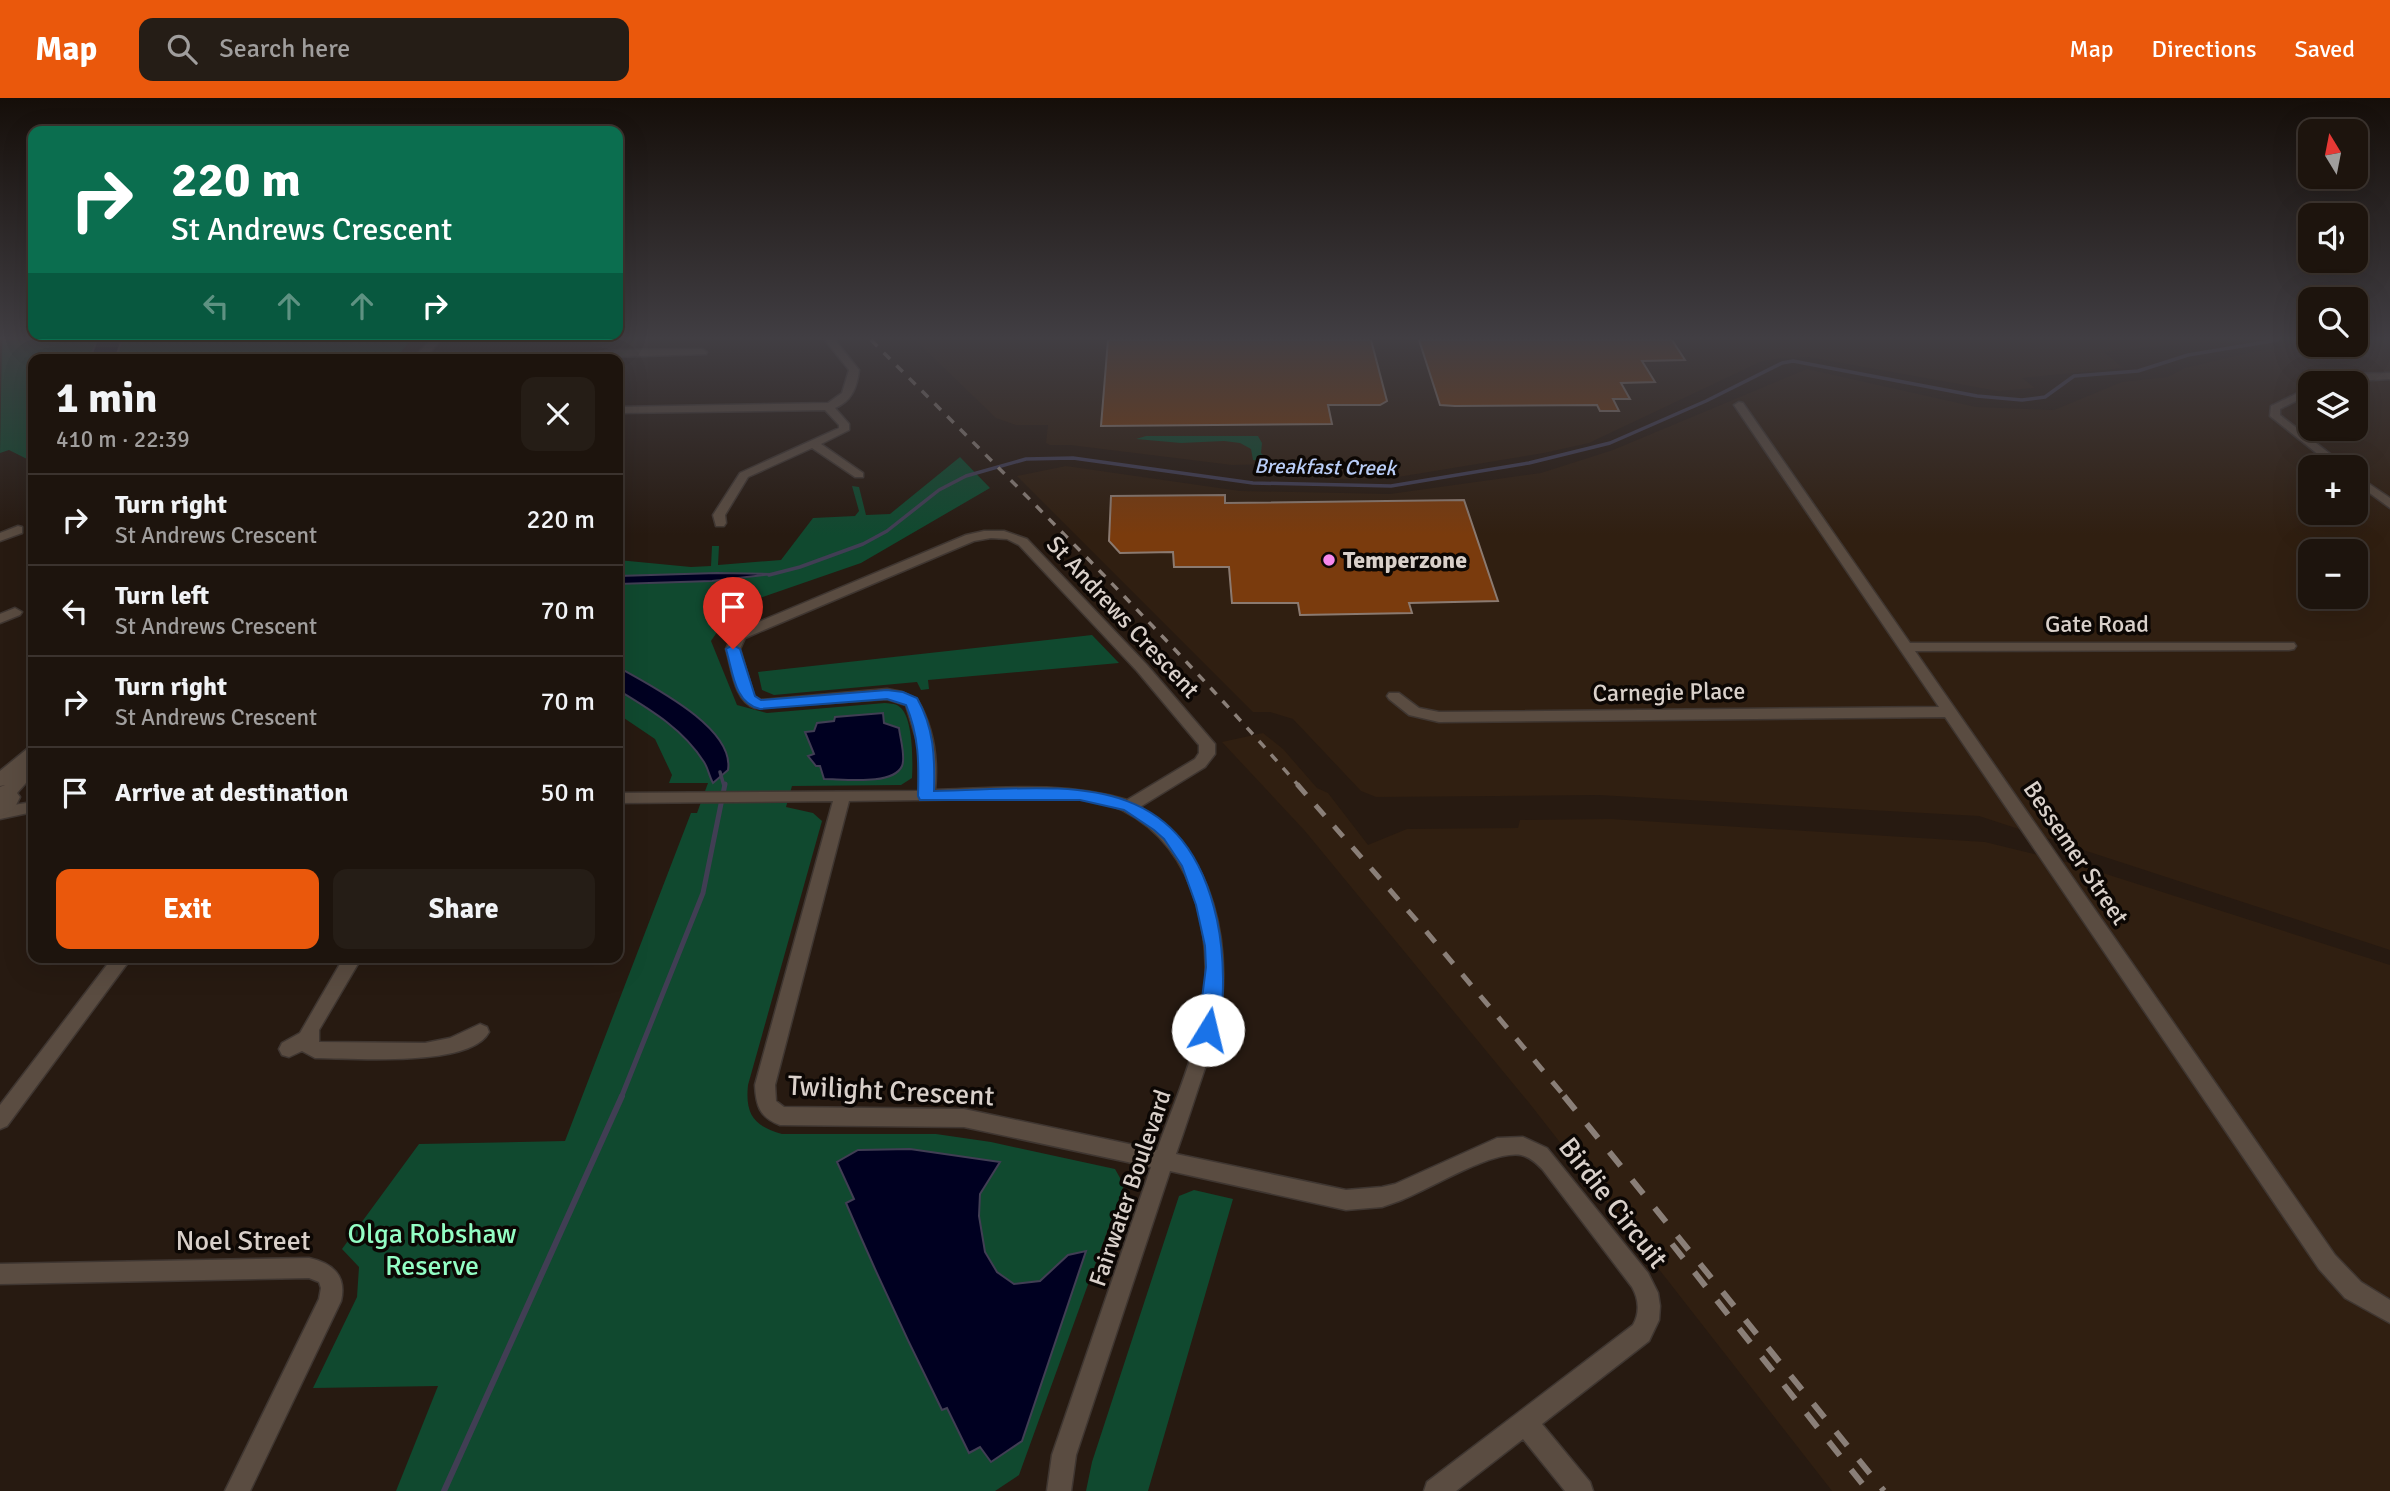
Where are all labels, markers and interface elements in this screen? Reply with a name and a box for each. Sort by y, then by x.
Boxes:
search box [139,18,629,81]
text: Map [35,29,97,70]
icon: search [163,30,201,68]
text: Search here [219,33,350,65]
text: Map [2069,34,2114,64]
text: Directions [2152,34,2257,64]
text: Saved [2295,34,2355,64]
north arrow [2298,119,2368,189]
map controls [2298,119,2368,609]
text: 220 m [171,150,301,210]
icon: right [56,154,147,245]
button: sound [2298,203,2368,273]
text: St Andrews Crescent [171,210,452,249]
icon: left [197,287,235,325]
icon: ahead [270,287,308,325]
icon: ahead [343,287,381,325]
icon: right [416,287,454,325]
button: search [2298,287,2368,357]
button: layers [2298,371,2368,441]
text: 1 min [56,373,157,424]
button: close [521,377,595,451]
text: 410 m · 22:39 [56,425,190,454]
water label: Breakfast Creek [1254,453,1399,481]
button: + [2298,455,2368,525]
text: Turn right [115,489,227,521]
icon: right [56,501,94,539]
text: 220 m [526,504,595,536]
text: St Andrews Crescent [115,521,317,550]
street label: St Andrews Crescent [1040,530,1206,704]
button: − [2298,539,2368,609]
place label: Temperzone [1343,545,1467,575]
marker: Temperzone [1321,552,1337,568]
pin [703,577,763,649]
text: Turn left [115,580,209,612]
icon: arrive [714,588,752,626]
icon: left [56,592,94,630]
text: 70 m [540,595,595,627]
street label: Gate Road [2045,609,2149,639]
text: St Andrews Crescent [115,612,317,641]
text: Turn right [115,671,227,703]
street label: Carnegie Place [1592,676,1746,708]
icon: right [56,683,94,721]
text: 70 m [540,686,595,718]
text: St Andrews Crescent [115,703,317,732]
icon: arrive [56,774,94,812]
street label: Bessemer Street [2017,775,2135,931]
text: Arrive at destination [115,777,348,809]
text: 50 m [540,777,595,809]
button: Exit [56,869,319,949]
button: Share [333,869,595,949]
position arrow [1171,993,1245,1067]
street label: Twilight Crescent [787,1069,995,1113]
street label: Fairwater Boulevard [1082,1086,1178,1290]
street label: Birdie Circuit [1551,1131,1675,1275]
park label: Olga Robshaw Reserve [348,1217,517,1283]
street label: Noel Street [176,1224,311,1258]

